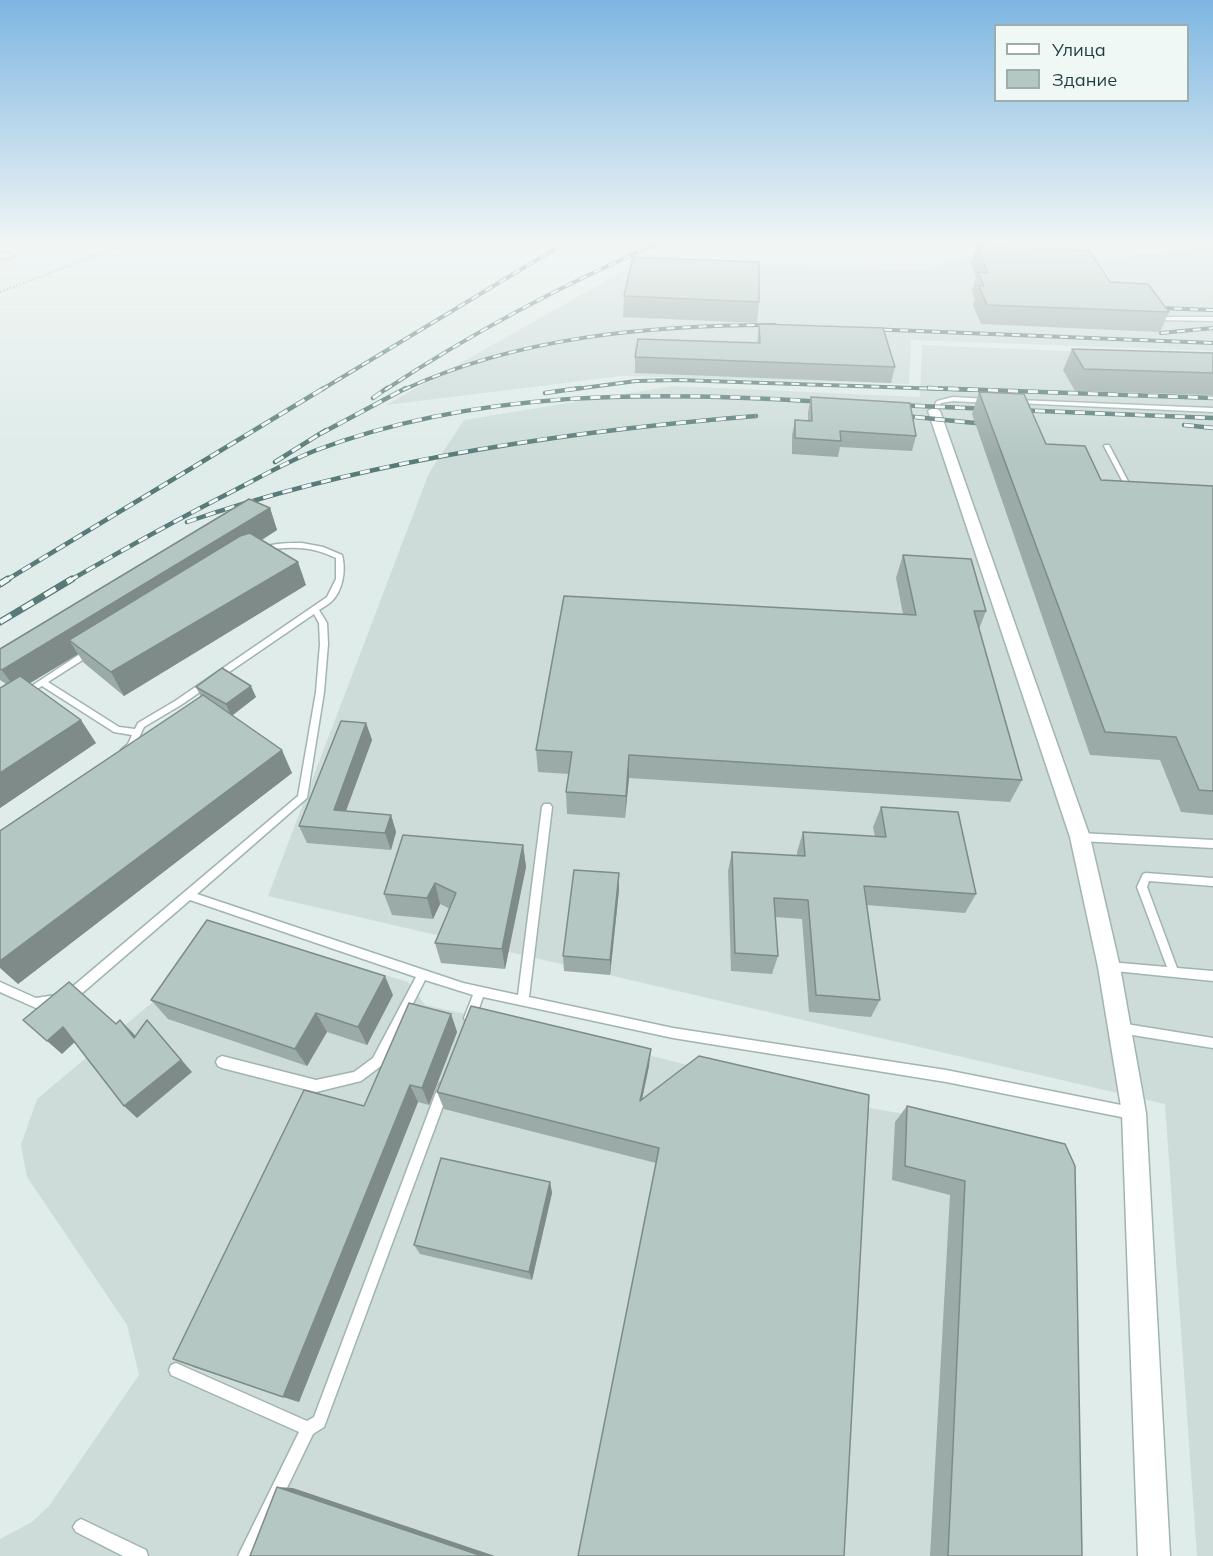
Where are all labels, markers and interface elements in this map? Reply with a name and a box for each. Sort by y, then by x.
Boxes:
legend [994,24,1189,102]
text: Улица [1052,38,1106,61]
text: Здание [1052,68,1117,91]

